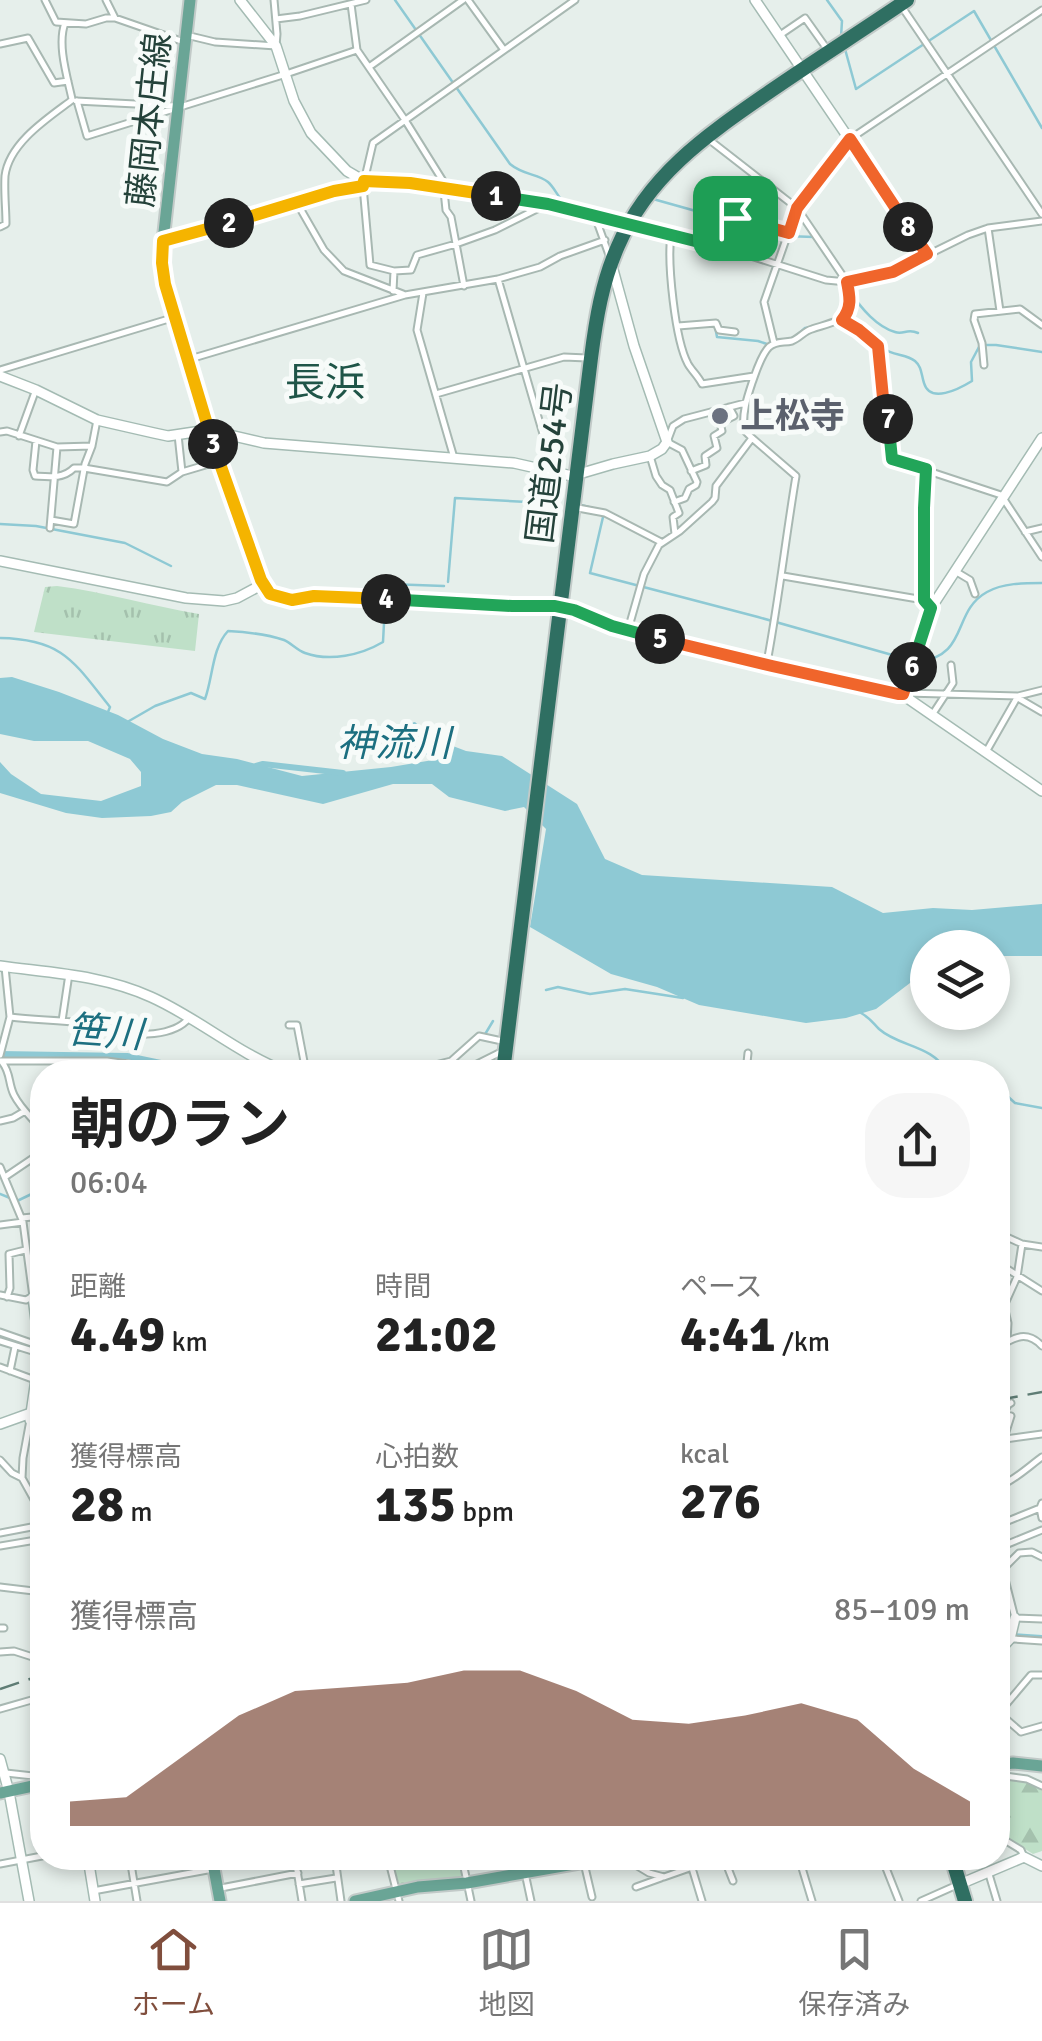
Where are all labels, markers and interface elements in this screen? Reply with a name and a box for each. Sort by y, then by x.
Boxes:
street label: 藤岡本庄線 [119,31,180,209]
pin: 1 [471,171,521,221]
pin [693,176,778,261]
text: 1 [488,179,504,213]
icon: arrive [708,191,763,246]
pin: 2 [204,198,254,248]
pin: 8 [883,202,933,252]
text: 2 [221,206,237,240]
text: 8 [900,210,916,244]
district label: 長浜 [285,358,365,408]
street label: 国道254号 [518,380,581,546]
pin: 7 [863,394,913,444]
place label: 上松寺 [740,395,845,438]
text: 7 [880,402,896,436]
marker: 上松寺 [709,405,731,427]
pin: 3 [188,419,238,469]
text: 3 [205,427,221,461]
pin: 4 [361,574,411,624]
text: 4 [378,582,394,616]
pin: 5 [635,614,685,664]
text: 5 [652,622,668,656]
pin: 6 [887,642,937,692]
text: 6 [904,650,920,684]
water label: 神流川 [337,720,455,767]
map controls [910,930,1010,1030]
button: layers [910,930,1010,1030]
water label: 笹川 [65,1006,148,1059]
text: 朝のラン [70,1091,290,1159]
button: share [865,1093,970,1198]
text: 06:04 [70,1163,148,1202]
text: 距離 [70,1270,126,1304]
text: 時間 [375,1270,431,1304]
text: ペース [680,1270,763,1304]
text: 4.49 [70,1304,165,1366]
text: 21:02 [375,1304,498,1366]
text: 4:41 [680,1304,776,1366]
text: km [165,1325,208,1359]
text: /km [776,1325,830,1359]
text: kcal [680,1437,729,1471]
text: 獲得標高 [70,1440,182,1474]
text: 心拍数 [375,1440,459,1474]
text: 276 [680,1471,761,1533]
text: 28 [70,1474,124,1536]
text: 135 [375,1474,456,1536]
text: m [124,1495,153,1529]
text: bpm [456,1495,514,1529]
text: 85–109 m [834,1590,970,1629]
text: 獲得標高 [70,1597,198,1636]
tab: ホーム [132,1922,215,2022]
tab: 地図 [479,1922,535,2022]
tab: 保存済み [798,1922,910,2022]

